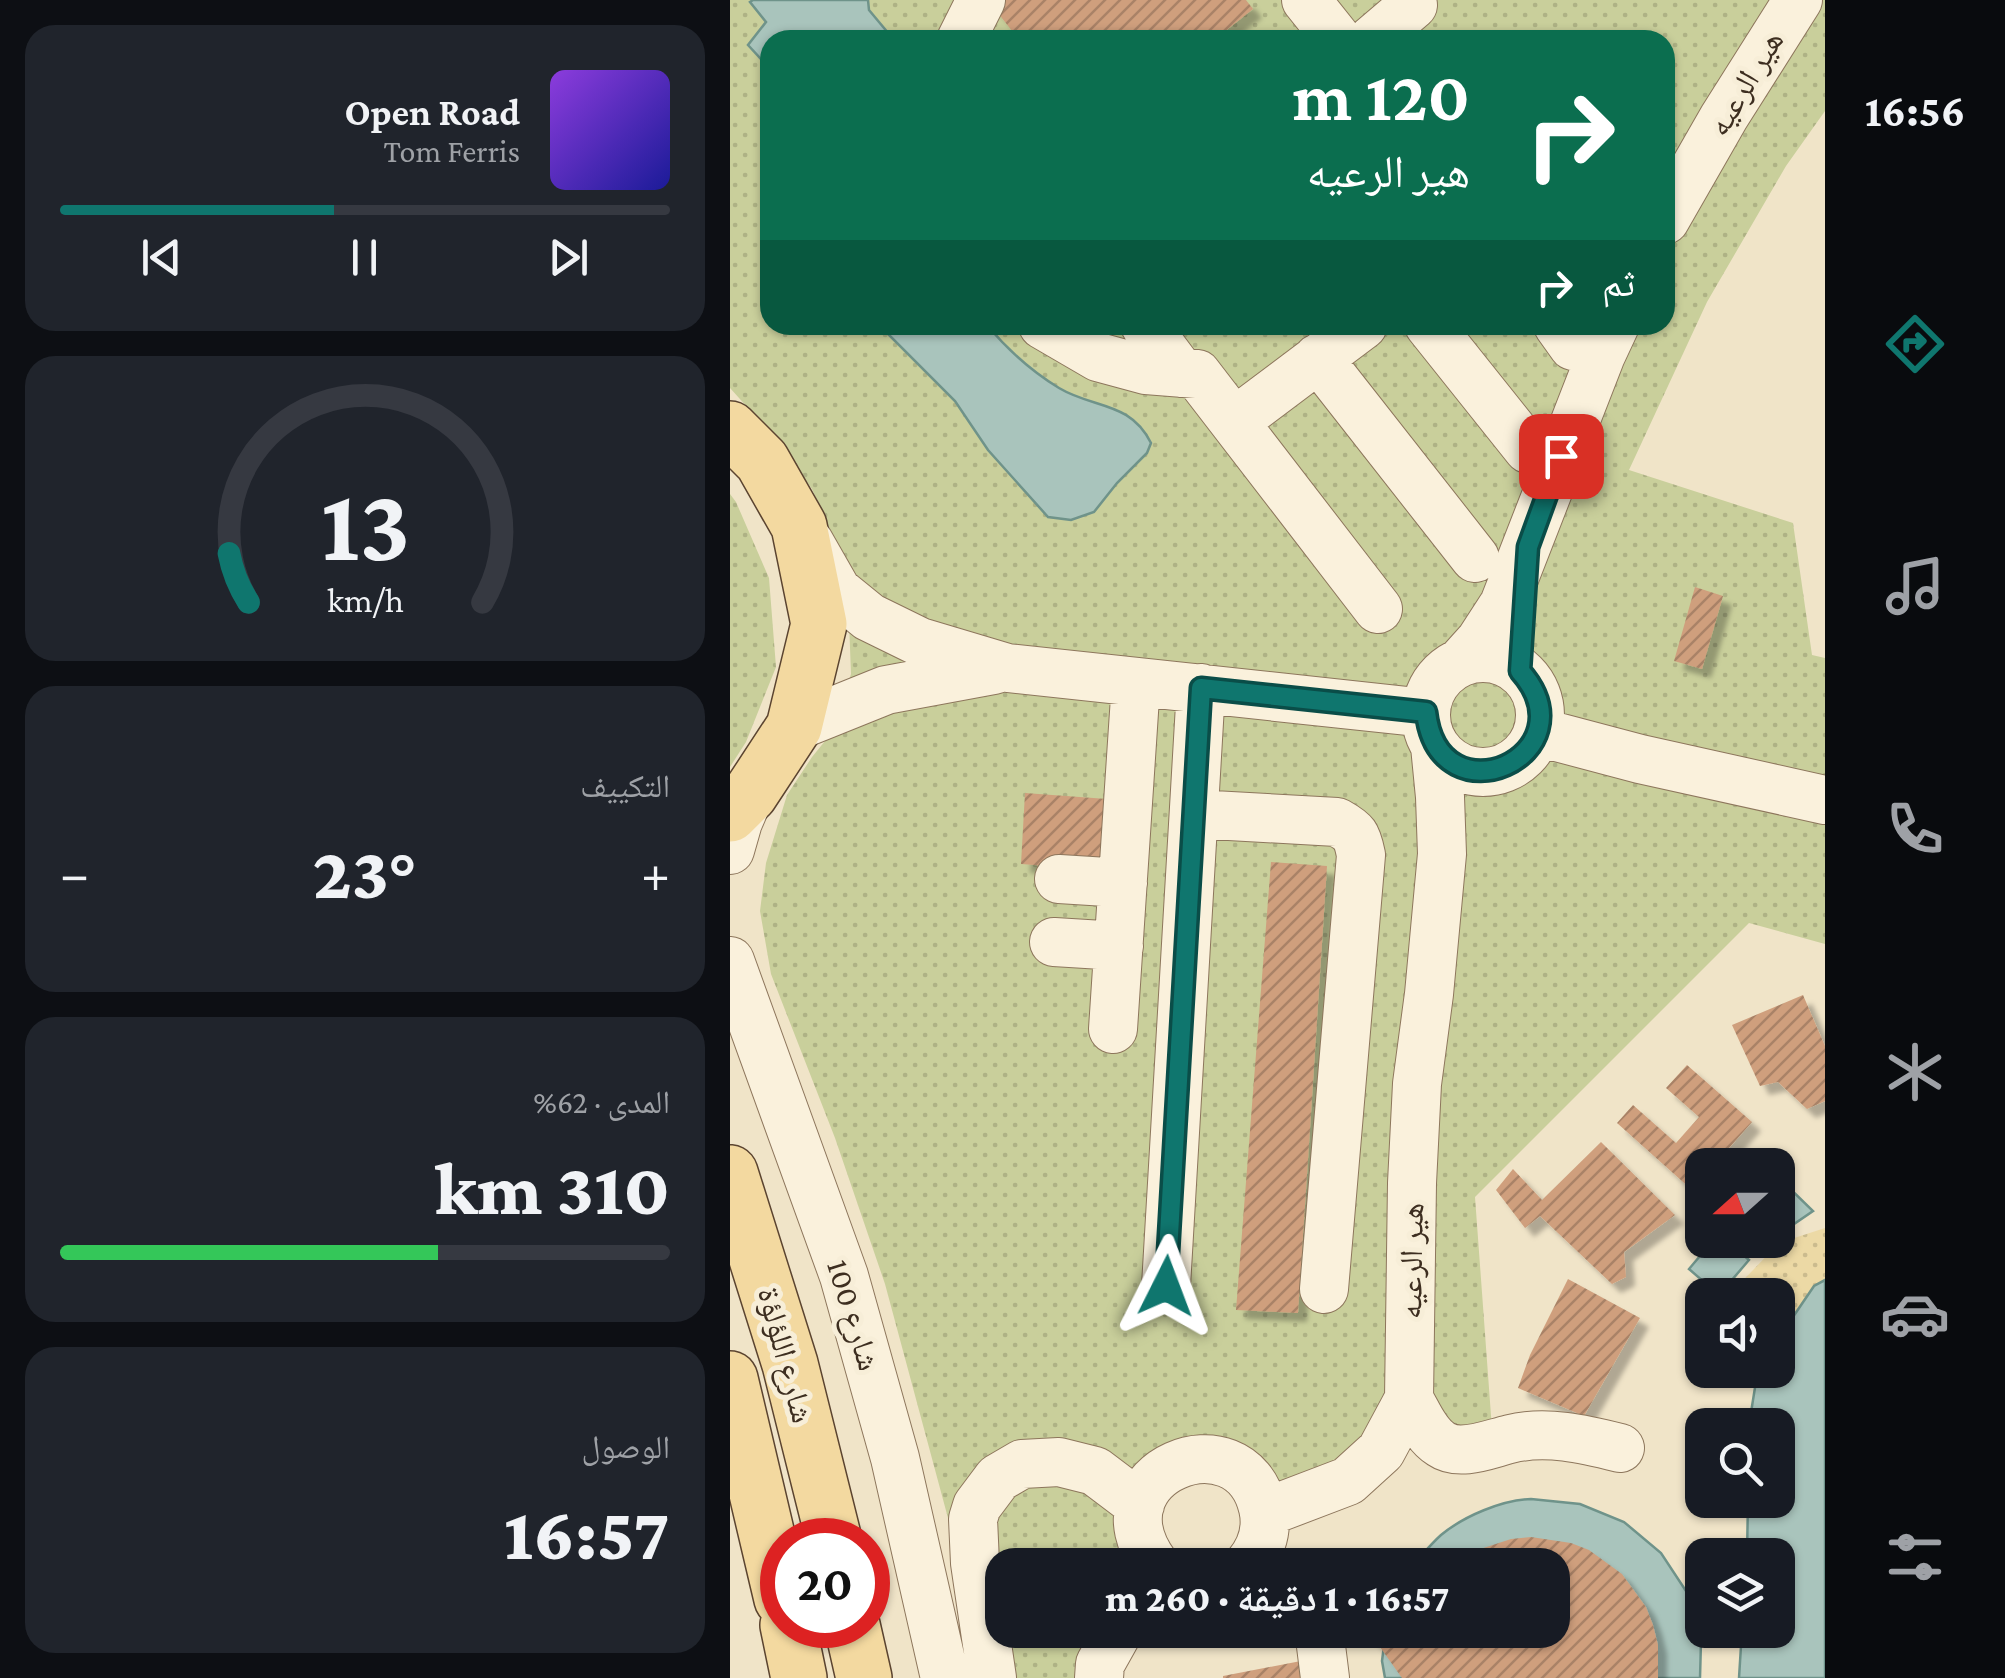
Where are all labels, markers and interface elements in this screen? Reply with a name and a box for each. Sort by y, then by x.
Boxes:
street label: هير الرعيه [1700,24,1790,142]
text: 120 m [1293,57,1470,135]
icon: right [1505,70,1635,200]
text: 16:56 [1865,86,1965,136]
text: Open Road [344,91,520,133]
text: Tom Ferris [383,133,520,169]
text: هير الرعيه [1307,147,1470,197]
icon: previous [134,230,189,285]
icon: pause [337,230,392,285]
icon: next [541,230,596,285]
icon: right [1527,260,1582,315]
text: ثم [1602,262,1635,304]
icon: directions [1880,309,1950,379]
pin [1519,414,1604,499]
icon: arrive [1534,429,1589,484]
text: 13 [320,467,410,582]
icon: music [1880,551,1950,621]
text: km/h [326,580,404,620]
text: التكييف [580,768,670,804]
icon: phone [1880,794,1950,864]
text: 23° [313,831,417,914]
text: − [60,843,89,904]
text: + [641,843,670,904]
icon: climate [1880,1037,1950,1107]
text: المدى · 62% [533,1084,670,1120]
text: 310 km [435,1147,670,1230]
north arrow [1685,1148,1795,1258]
map controls [1685,1148,1795,1648]
street label: هير الرعيه [1392,1203,1430,1319]
position arrow [1114,1234,1218,1338]
street label: شارع 100 [818,1255,888,1375]
button: sound [1685,1278,1795,1388]
icon: car [1880,1279,1950,1349]
street label: شارع اللؤلؤة [749,1283,821,1427]
button: search [1685,1408,1795,1518]
text: الوصول [581,1429,670,1465]
text: 16:57 [504,1492,670,1575]
speed limit sign: 20 [760,1518,890,1648]
icon: filters [1880,1522,1950,1592]
button: layers [1685,1538,1795,1648]
text: 16:57 · 1 دقيقة · 260 m [1105,1577,1450,1619]

